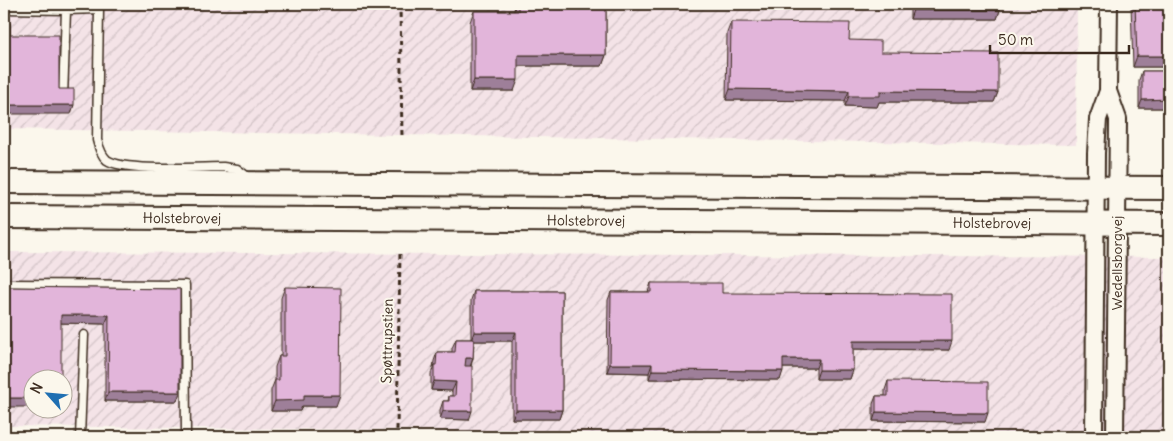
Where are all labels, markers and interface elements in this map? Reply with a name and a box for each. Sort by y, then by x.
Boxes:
scale bar [990,22,1129,54]
text: 50 m [998,30,1033,49]
street label: Holstebrovej [143,209,221,227]
street label: Holstebrovej [547,211,625,230]
street label: Holstebrovej [953,214,1031,232]
street label: Wedellsborgvej [1108,216,1126,310]
street label: Spøttrupstien [377,298,397,384]
north arrow [22,368,72,418]
text: N [26,380,47,396]

